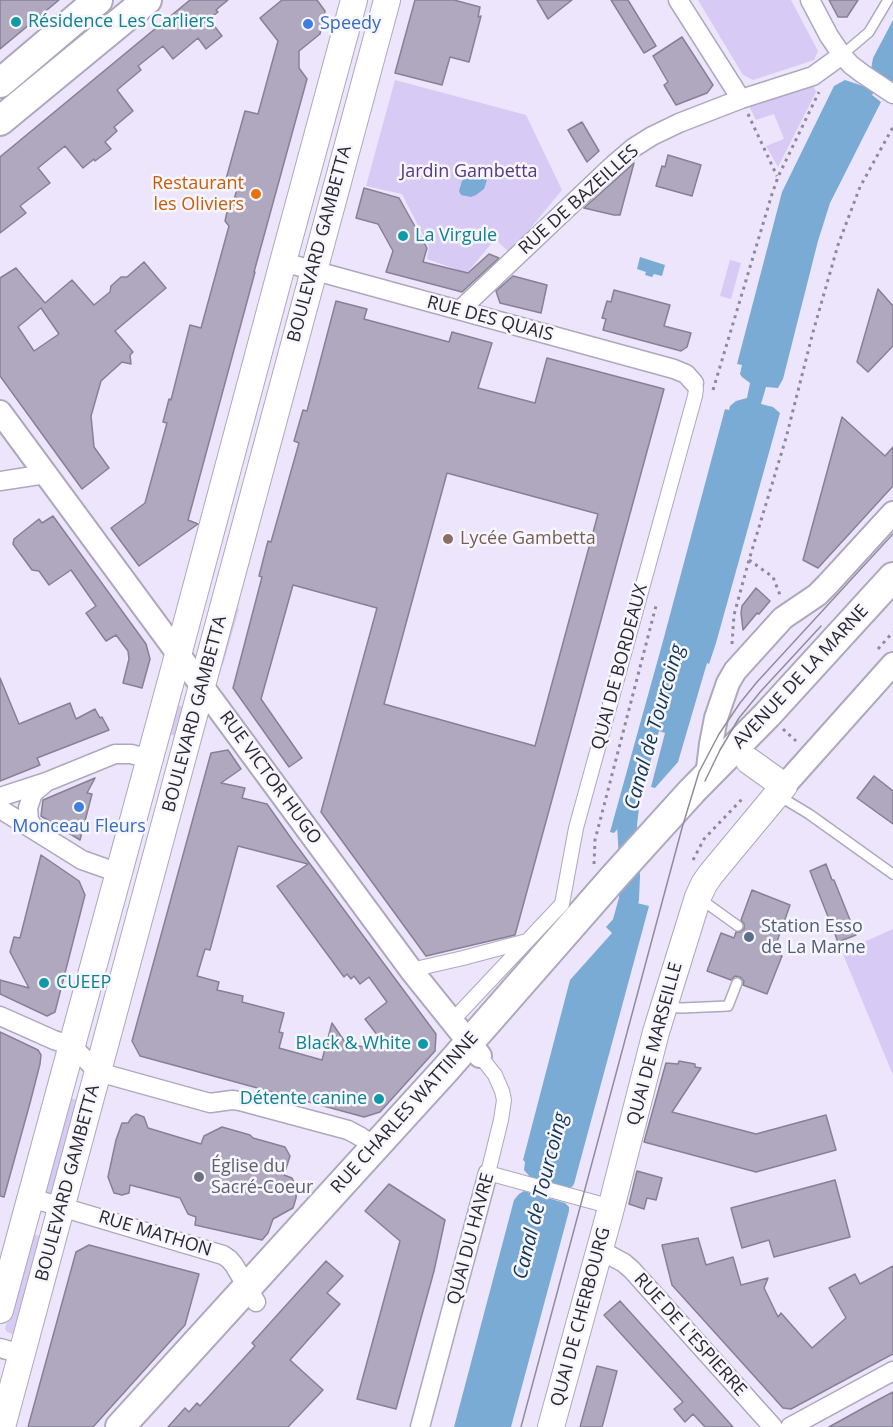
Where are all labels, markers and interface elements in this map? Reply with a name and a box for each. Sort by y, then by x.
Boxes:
place label: Résidence Les Carliers [28,11,214,33]
place label: Speedy [320,13,381,35]
marker: Résidence Les Carliers [9,15,23,29]
marker: Speedy [301,17,315,31]
street label: RUE DE BAZEILLES [515,141,643,259]
street label: BOULEVARD GAMBETTA [283,143,357,345]
park label: Jardin Gambetta [400,161,538,183]
place label: Restaurant les Oliviers [152,173,244,216]
marker: Restaurant les Oliviers [249,187,263,201]
place label: La Virgule [415,225,497,247]
marker: La Virgule [396,229,410,243]
street label: RUE DES QUAIS [424,292,556,346]
place label: Lycée Gambetta [460,528,596,550]
marker: Lycée Gambetta [441,532,455,546]
street label: QUAI DE BORDEAUX [587,582,653,752]
street label: AVENUE DE LA MARNE [729,601,873,753]
street label: BOULEVARD GAMBETTA [158,613,232,815]
water label: Canal de Tourcoing [620,642,690,812]
street label: RUE VICTOR HUGO [214,707,326,849]
marker: Monceau Fleurs [72,800,86,814]
place label: Monceau Fleurs [12,816,146,838]
place label: Station Esso de La Marne [761,916,866,958]
marker: Station Esso de La Marne [742,930,756,944]
street label: QUAI DE MARSEILLE [623,960,687,1128]
place label: CUEEP [56,972,111,994]
marker: CUEEP [37,976,51,990]
street label: RUE CHARLES WATTINNE [327,1028,483,1198]
place label: Black & White [296,1033,411,1055]
marker: Black & White [416,1037,430,1051]
street label: BOULEVARD GAMBETTA [31,1082,105,1284]
place label: Détente canine [240,1088,367,1110]
marker: Détente canine [372,1092,386,1106]
water label: Canal de Tourcoing [509,1110,573,1282]
place label: Église du Sacré-Coeur [211,1156,313,1198]
marker: Église du Sacré-Coeur [192,1170,206,1184]
street label: QUAI DU HAVRE [443,1171,499,1307]
street label: RUE MATHON [96,1207,214,1261]
street label: QUAI DE CHERBOURG [547,1225,615,1409]
street label: RUE DE L'ESPIERRE [629,1269,751,1401]

